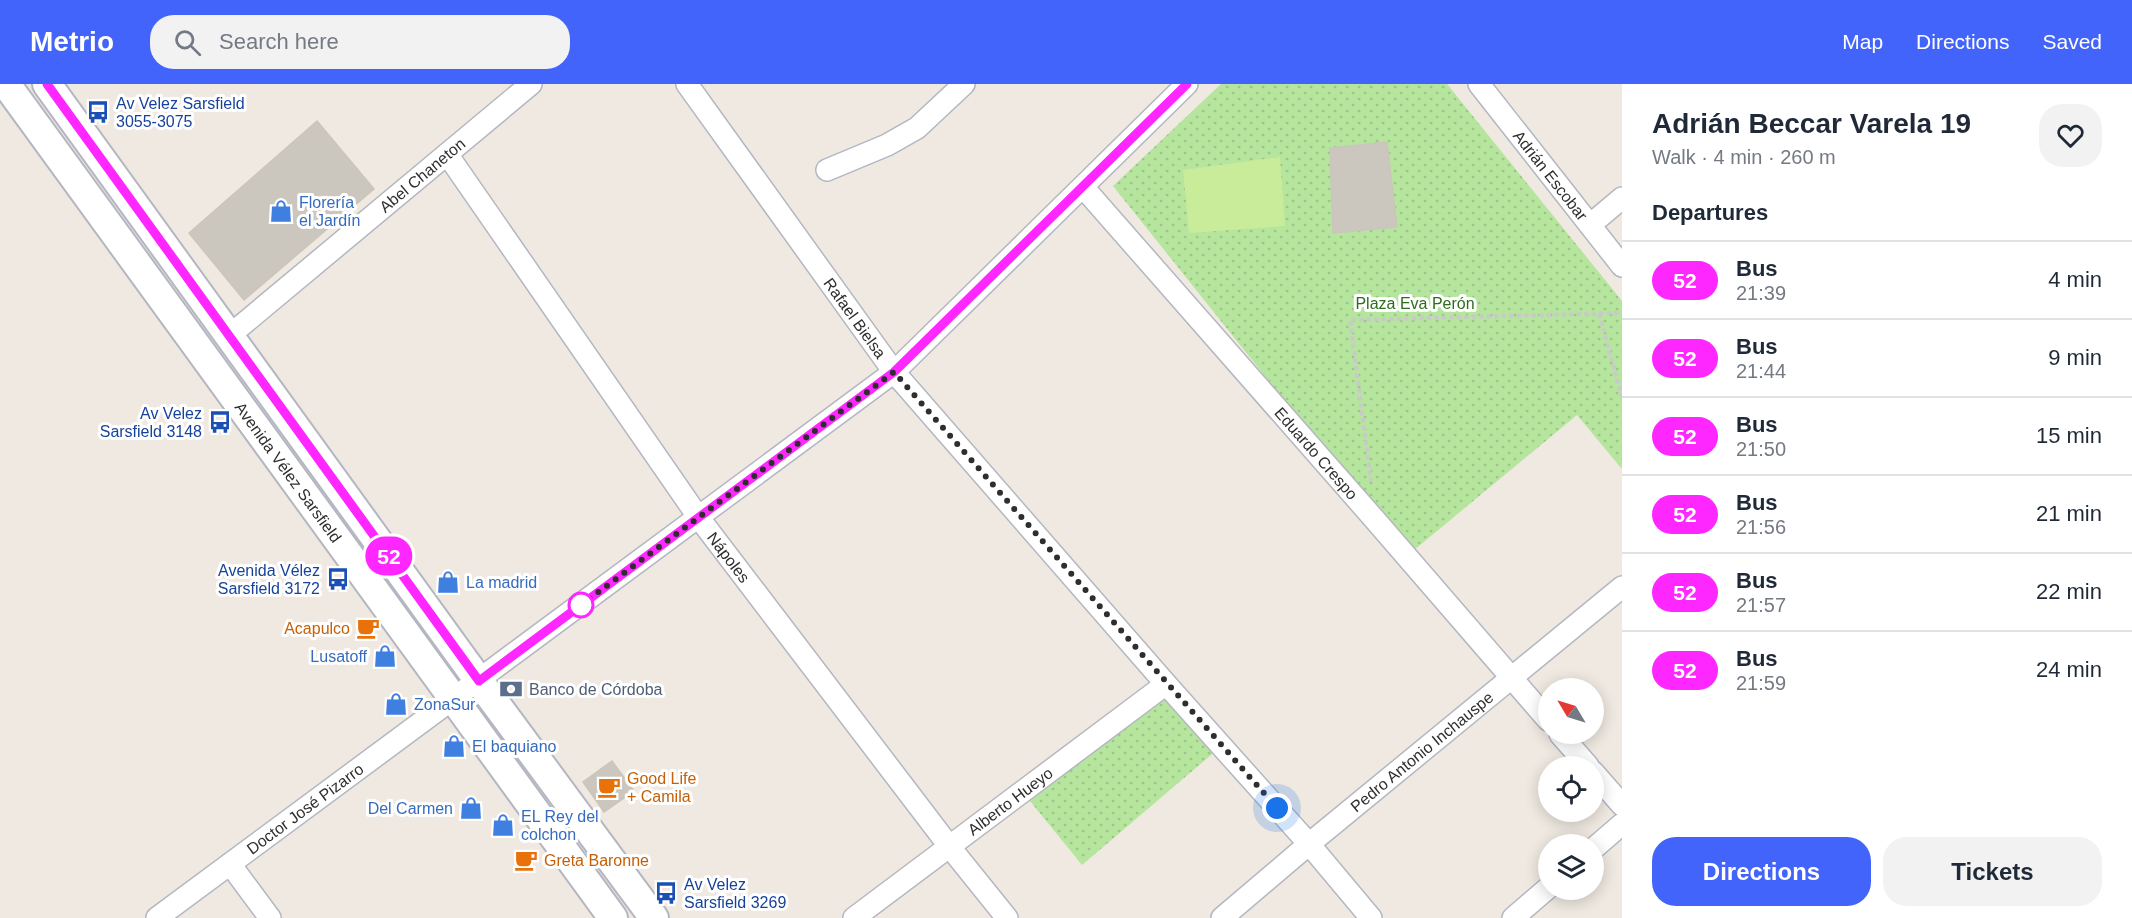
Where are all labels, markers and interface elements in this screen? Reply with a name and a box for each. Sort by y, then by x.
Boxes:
search box [150,15,570,69]
text: Metrio [30,26,114,57]
icon: search [171,26,204,59]
text: Search here [219,29,339,54]
text: Map [1842,30,1883,53]
text: Directions [1916,30,2009,53]
text: Saved [2042,30,2102,53]
place label: Av Velez Sarsfield 3055-3075 [116,95,245,130]
bus stop icon: Av Velez Sarsfield 3055-3075 [85,99,111,125]
button: heart [2039,104,2102,167]
text: Adrián Beccar Varela 19 [1652,108,1971,139]
street label: Adrián Escobar [1510,127,1592,224]
street label: Abel Chaneton [376,134,468,215]
text: Walk · 4 min · 260 m [1652,146,1836,168]
place label: Florería el Jardín [299,194,360,229]
shop icon: Florería el Jardín [268,198,294,224]
text: Departures [1652,200,1768,225]
text: Bus [1736,256,1778,281]
text: 4 min [2048,267,2102,292]
text: 52 [1673,269,1697,292]
street label: Rafael Bielsa [821,275,890,361]
text: 21:39 [1736,282,1786,304]
park label: Plaza Eva Perón [1355,295,1475,312]
text: Bus [1736,334,1778,359]
text: 9 min [2048,345,2102,370]
text: 52 [1673,347,1697,370]
text: 21:44 [1736,360,1786,382]
street label: Avenida Vélez Sarsfield [232,399,345,545]
street label: Eduardo Crespo [1272,404,1361,503]
place label: Av Velez Sarsfield 3148 [100,405,202,440]
bus stop icon: Av Velez Sarsfield 3148 [207,409,233,435]
text: Bus [1736,412,1778,437]
text: 15 min [2036,423,2102,448]
text: 52 [1673,425,1697,448]
text: 21:50 [1736,438,1786,460]
text: Bus [1736,490,1778,515]
text: 21 min [2036,501,2102,526]
text: 52 [1673,503,1697,526]
text: 21:56 [1736,516,1786,538]
street label: Nápoles [704,529,753,586]
line badge: 52 [362,536,416,576]
text: 52 [377,545,401,568]
place label: Avenida Vélez Sarsfield 3172 [218,562,320,597]
bus stop icon: Avenida Vélez Sarsfield 3172 [325,566,351,592]
text: Bus [1736,568,1778,593]
shop icon: La madrid [435,569,461,595]
place label: La madrid [466,574,537,591]
text: 22 min [2036,579,2102,604]
text: 52 [1673,581,1697,604]
unlabelled marker [568,592,594,618]
text: 21:57 [1736,594,1786,616]
cafe icon: Acapulco [355,615,381,641]
place label: Acapulco [284,620,350,637]
shop icon: Lusatoff [372,643,398,669]
text: Bus [1736,646,1778,671]
place label: Lusatoff [310,648,368,665]
text: 24 min [2036,657,2102,682]
text: 52 [1673,659,1697,682]
text: 21:59 [1736,672,1786,694]
bank icon: Banco de Córdoba [498,676,524,702]
north arrow [1538,678,1604,744]
map controls [1538,678,1604,900]
place label: Banco de Córdoba [529,681,663,698]
street label: Pedro Antonio Inchauspe [1347,688,1496,815]
shop icon: ZonaSur [383,691,409,717]
place label: ZonaSur [414,696,476,713]
shop icon: El baquiano [441,733,467,759]
place label: El baquiano [472,738,557,755]
button: locate [1538,756,1604,822]
street label: Doctor José Pizarro [243,760,366,857]
street label: Alberto Hueyo [964,764,1056,838]
place label: Good Life + Camila [627,770,696,805]
cafe icon: Good Life + Camila [596,774,622,800]
your location [1262,793,1292,823]
shop icon: Del Carmen [458,795,484,821]
place label: Del Carmen [368,800,453,817]
place label: EL Rey del colchon [521,808,599,843]
shop icon: EL Rey del colchon [490,812,516,838]
button: layers [1538,834,1604,900]
button: Directions [1652,837,1871,906]
button: Tickets [1883,837,2102,906]
cafe icon: Greta Baronne [513,847,539,873]
place label: Greta Baronne [544,852,649,869]
place label: Av Velez Sarsfield 3269 [684,876,786,911]
bus stop icon: Av Velez Sarsfield 3269 [653,880,679,906]

